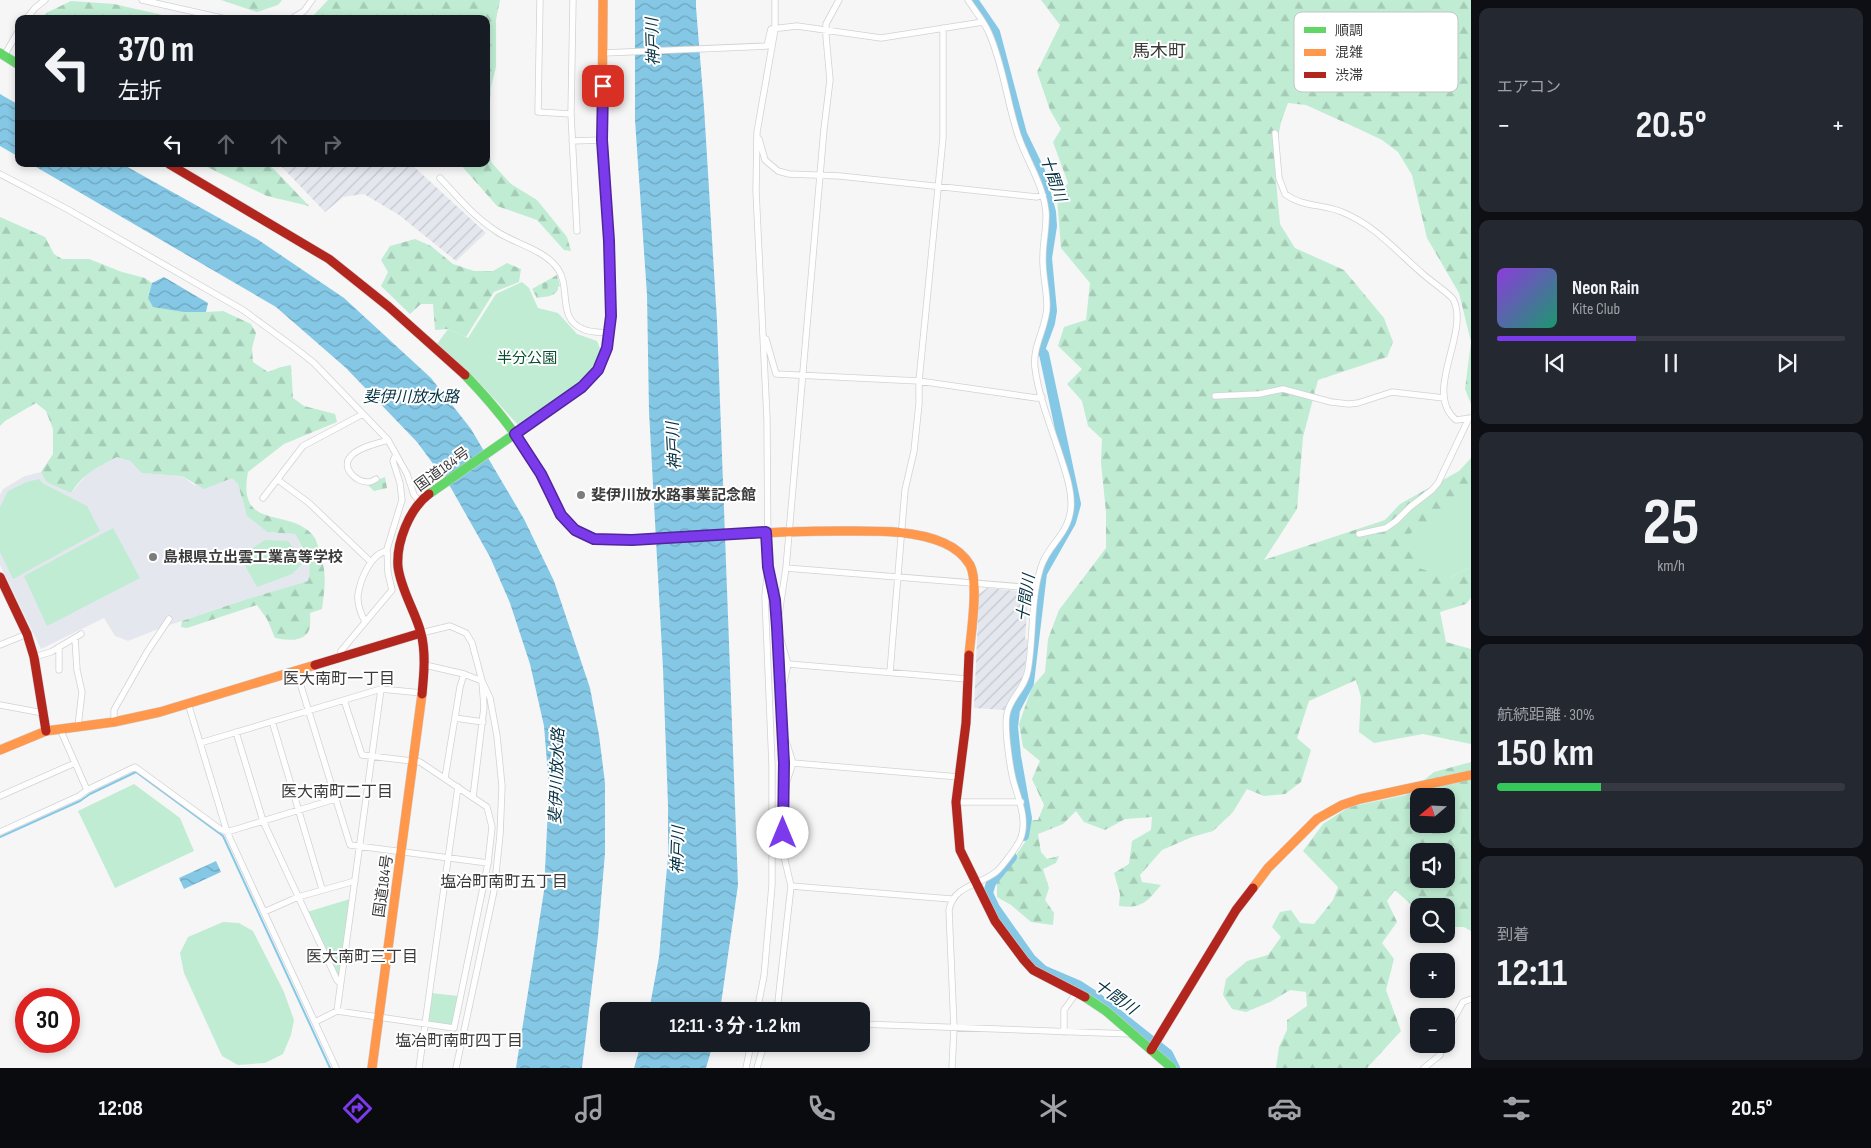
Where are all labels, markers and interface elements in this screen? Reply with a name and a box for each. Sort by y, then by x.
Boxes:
legend [1294,12,1458,92]
water label: 神戸川 [643,16,664,66]
text: 順調 [1335,22,1363,39]
text: 370 m [118,29,194,72]
icon: left [35,35,100,100]
district label: 馬木町 [1132,41,1186,62]
text: 混雑 [1335,44,1363,61]
pin [582,65,624,107]
text: 渋滞 [1335,67,1363,84]
icon: arrive [589,72,617,100]
text: 左折 [118,78,162,105]
text: エアコン [1497,78,1561,97]
text: 20.5° [1635,103,1707,148]
text: − [1497,109,1511,142]
text: + [1831,109,1845,142]
icon: left [159,130,187,158]
icon: ahead [212,130,240,158]
icon: ahead [265,130,293,158]
icon: right [318,130,346,158]
water label: 十間川 [1036,153,1070,206]
text: Neon Rain [1572,277,1639,300]
text: Kite Club [1572,300,1620,319]
park label: 半分公園 [497,349,557,368]
icon: previous [1541,349,1569,377]
icon: pause [1657,349,1685,377]
icon: next [1773,349,1801,377]
water label: 斐伊川放水路 [363,388,461,407]
water label: 神戸川 [664,419,685,470]
street label: 国道184号 [411,443,474,496]
text: 25 [1642,485,1700,563]
place label: 斐伊川放水路事業記念館 [591,486,756,505]
marker: 斐伊川放水路事業記念館 [575,489,587,501]
place label: 島根県立出雲工業高等学校 [163,548,343,567]
marker: 島根県立出雲工業高等学校 [147,551,159,563]
text: km/h [1657,557,1685,576]
water label: 十間川 [1014,571,1040,623]
district label: 医大南町一丁目 [283,670,395,689]
text: 航続距離 · 30% [1497,706,1595,725]
water label: 斐伊川放水路 [546,726,569,824]
text: 150 km [1497,731,1594,776]
district label: 医大南町二丁目 [281,783,393,802]
north arrow [1410,788,1455,832]
map controls [1410,788,1455,1053]
position arrow [756,806,808,858]
water label: 神戸川 [668,824,689,874]
button: sound [1410,843,1455,888]
street label: 国道184号 [370,853,397,919]
district label: 塩冶町南町五丁目 [440,873,568,892]
button: search [1410,898,1455,943]
text: 到着 [1497,926,1529,945]
district label: 医大南町三丁目 [306,948,418,967]
text: 12:11 [1497,951,1567,996]
button: + [1410,953,1455,998]
water label: 十間川 [1090,975,1142,1020]
speed limit sign: 30 [15,988,80,1053]
button: − [1410,1008,1455,1053]
text: 12:11 · 3 分 · 1.2 km [669,1015,801,1038]
district label: 塩冶町南町四丁目 [395,1032,523,1051]
icon: directions [340,1091,375,1126]
icon: music [572,1091,607,1126]
icon: phone [804,1091,839,1126]
icon: climate [1036,1091,1071,1126]
icon: car [1267,1091,1302,1126]
icon: filters [1499,1091,1534,1126]
text: 12:08 [98,1095,143,1122]
text: 20.5° [1731,1095,1773,1122]

